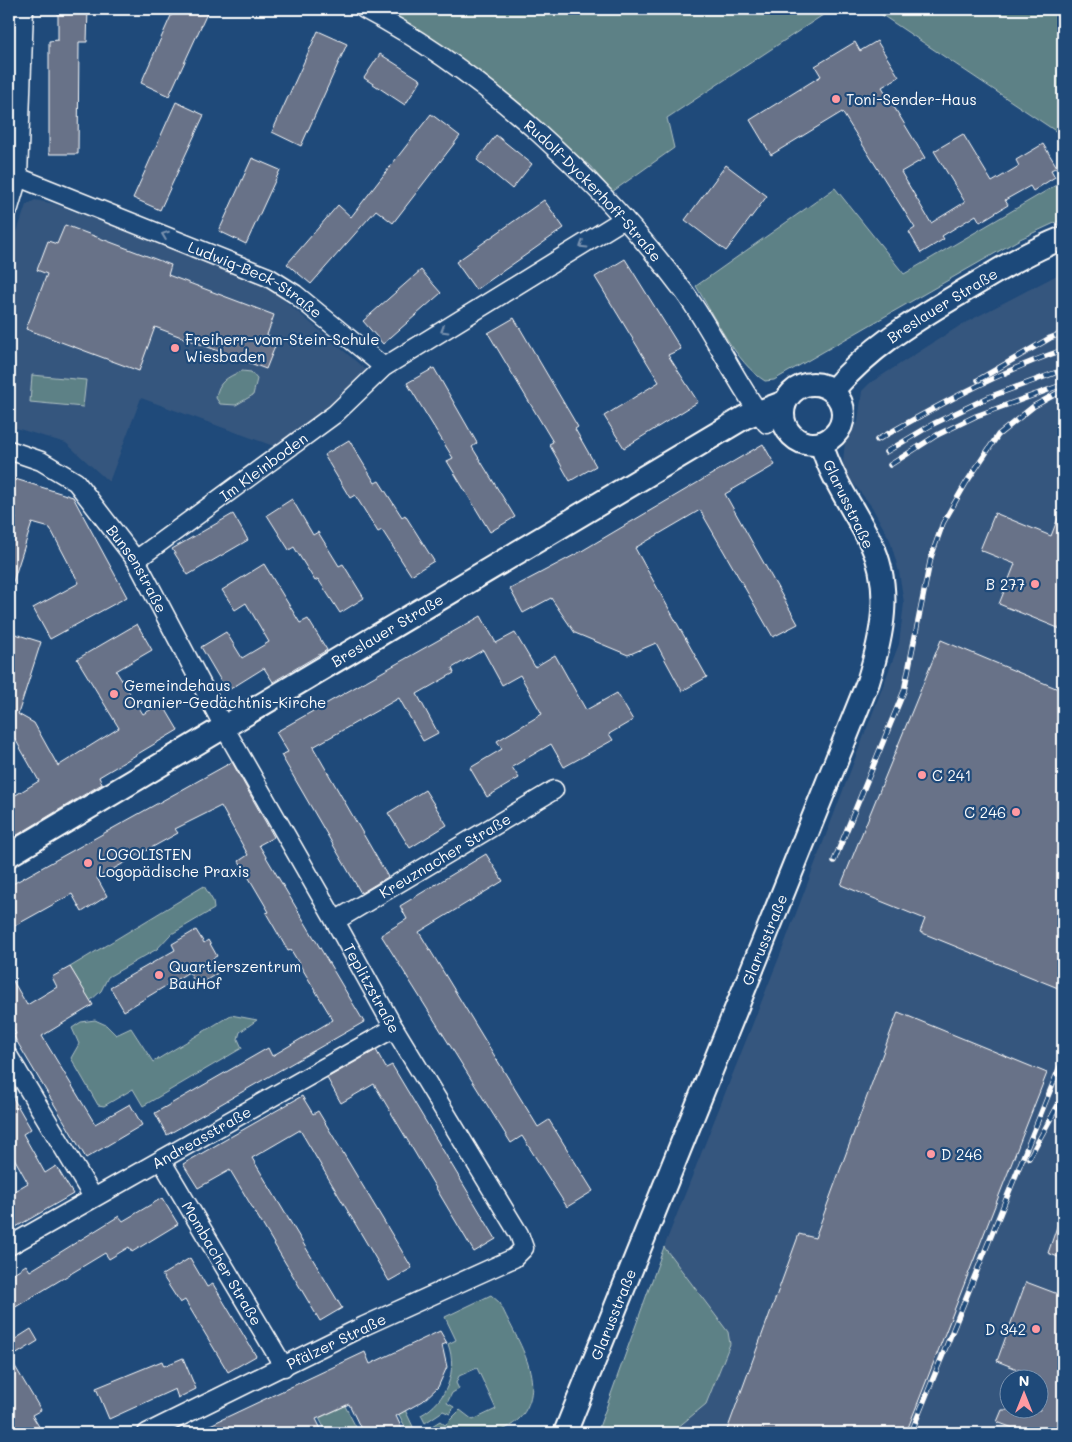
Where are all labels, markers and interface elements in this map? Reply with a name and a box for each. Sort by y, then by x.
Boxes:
place label: Toni-Sender-Haus [846,89,977,109]
marker: Toni-Sender-Haus [830,93,842,105]
street label: Rudolf-Dyckerhoff-Straße [520,115,666,266]
one-way arrow [161,230,170,241]
street label: Ludwig-Beck-Straße [185,236,327,322]
one-way arrow [579,238,588,248]
street label: Breslauer Straße [883,263,1001,347]
one-way arrow [441,324,450,333]
place label: Freiherr-vom-Stein-Schule Wiesbaden [185,329,380,366]
marker: Freiherr-vom-Stein-Schule Wiesbaden [169,342,181,354]
street label: Im Kleinboden [216,428,311,505]
street label: Glarusstraße [819,456,879,552]
street label: Bunsenstraße [102,520,172,616]
place label: B 277 [986,574,1025,594]
marker: B 277 [1029,578,1041,590]
street label: Breslauer Straße [327,589,447,671]
place label: Gemeindehaus Oranier-Gedächtnis-Kirche [124,675,326,712]
marker: Gemeindehaus Oranier-Gedächtnis-Kirche [108,688,120,700]
place label: C 241 [932,765,971,785]
marker: C 241 [916,769,928,781]
place label: C 246 [964,802,1006,822]
marker: C 246 [1010,806,1022,818]
street label: Kreuznacher Straße [375,808,514,902]
place label: LOGOLISTEN Logopädische Praxis [98,844,249,881]
marker: LOGOLISTEN Logopädische Praxis [82,857,94,869]
street label: Glarusstraße [737,891,791,988]
street label: Teplitzstraße [339,940,405,1037]
place label: Quartierszentrum BauHof [169,956,301,993]
marker: Quartierszentrum BauHof [153,969,165,981]
street label: Andreasstraße [148,1101,255,1173]
place label: D 246 [941,1144,982,1164]
marker: D 246 [925,1148,937,1160]
street label: Mombacher Straße [178,1197,267,1329]
street label: Glarusstraße [585,1266,640,1363]
street label: Pfälzer Straße [283,1308,389,1374]
place label: D 342 [985,1319,1026,1339]
marker: D 342 [1030,1323,1042,1335]
north arrow [1000,1370,1050,1420]
text: N [1019,1371,1029,1390]

